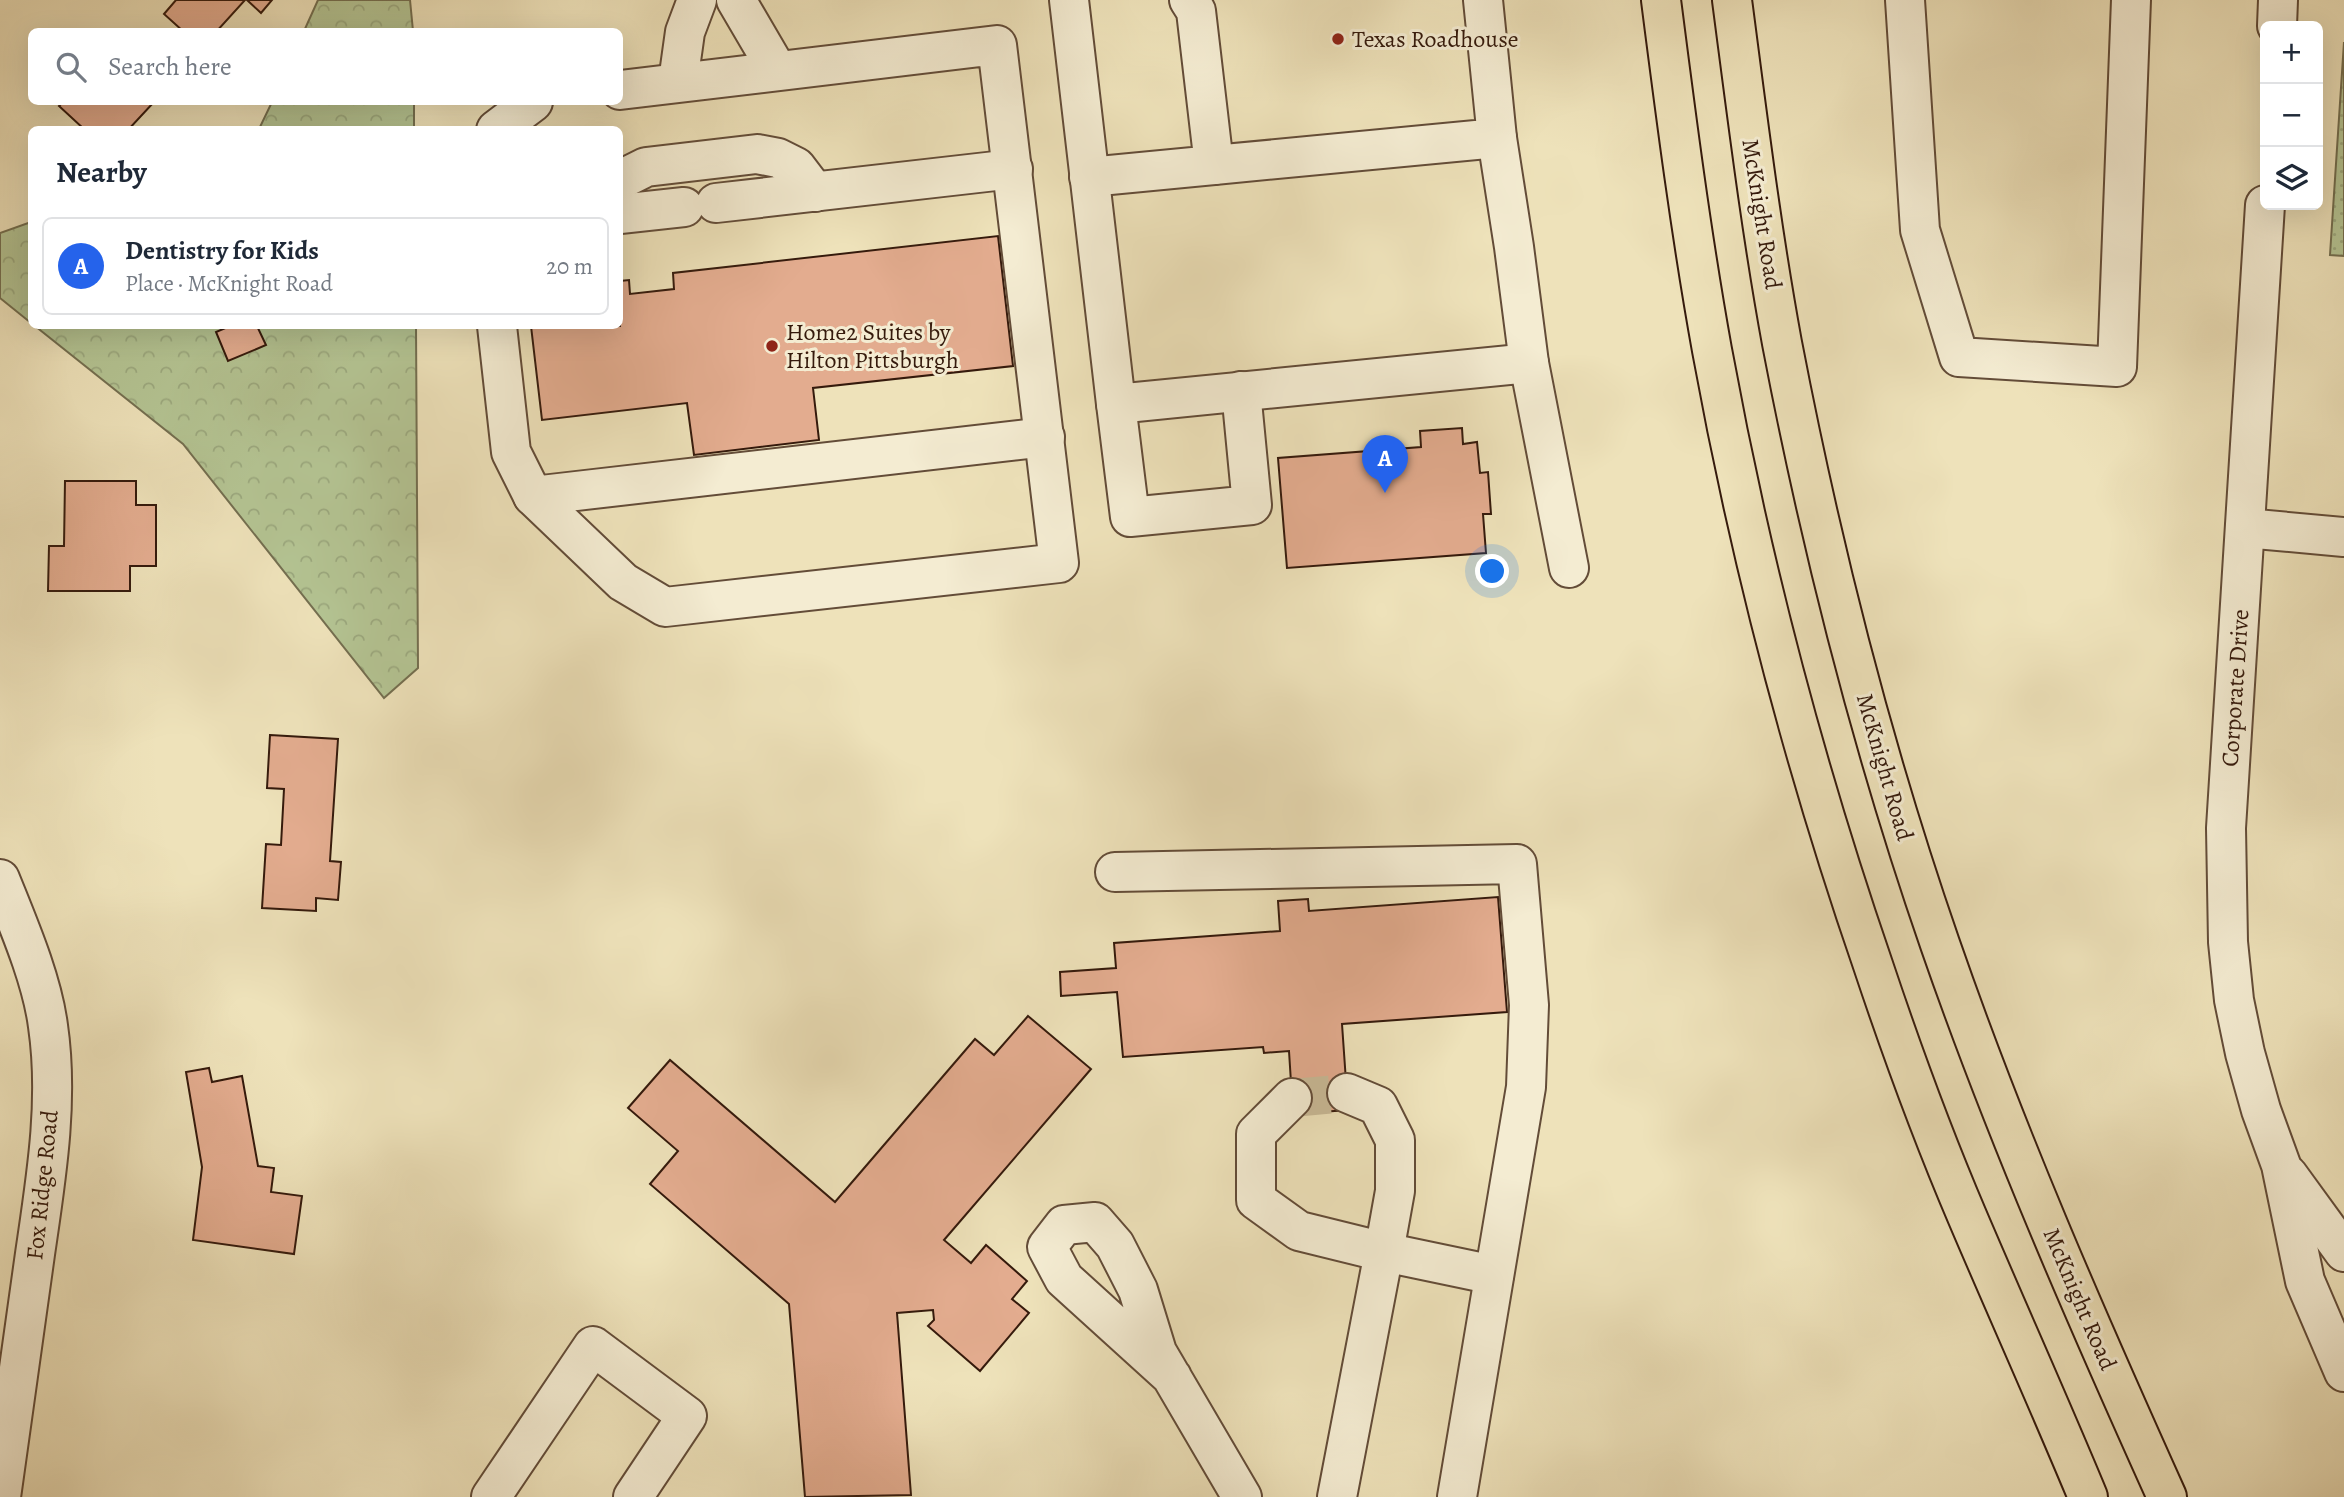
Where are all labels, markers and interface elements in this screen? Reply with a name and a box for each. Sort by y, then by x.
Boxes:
map controls [2260,21,2323,210]
button: + [2260,21,2323,84]
place label: Texas Roadhouse [1352,23,1519,55]
search box [28,28,623,105]
marker: Texas Roadhouse [1330,31,1346,47]
icon: search [52,48,90,86]
text: Search here [108,49,232,84]
button: − [2260,84,2323,147]
street label: McKnight Road [1734,137,1790,292]
button: layers [2260,147,2323,210]
text: Nearby [56,152,147,192]
text: Dentistry for Kids [125,233,319,268]
text: A [74,251,88,282]
text: 20 m [546,251,593,282]
text: Place · McKnight Road [125,268,333,299]
place label: Home2 Suites by Hilton Pittsburgh [786,316,959,376]
marker: Home2 Suites by Hilton Pittsburgh [764,338,780,354]
pin: A [1362,435,1408,493]
your location [1475,554,1509,588]
street label: Corporate Drive [2214,608,2256,768]
street label: McKnight Road [1849,690,1921,844]
street label: Fox Ridge Road [18,1108,66,1261]
street label: McKnight Road [2036,1223,2124,1375]

